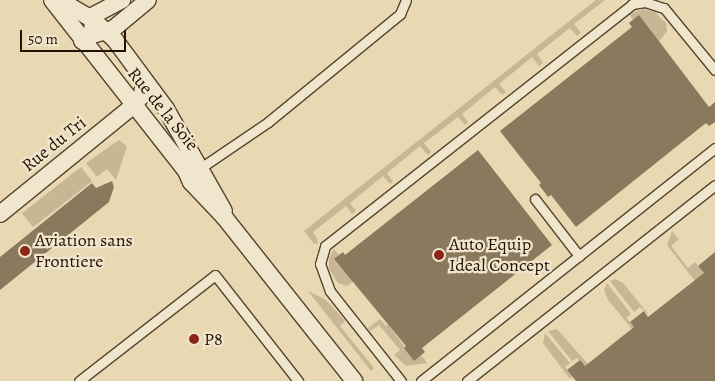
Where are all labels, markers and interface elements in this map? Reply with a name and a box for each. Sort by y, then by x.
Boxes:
scale bar [22,20,129,52]
text: 50 m [28,29,58,49]
street label: Rue de la Soie [123,63,203,155]
street label: Rue du Tri [18,112,90,176]
place label: Aviation sans Frontiere [35,230,133,272]
place label: Auto Equip Ideal Concept [449,234,550,276]
marker: Aviation sans Frontiere [19,245,31,257]
marker: Auto Equip Ideal Concept [433,249,445,261]
place label: P8 [204,328,223,350]
marker: P8 [188,333,200,345]

